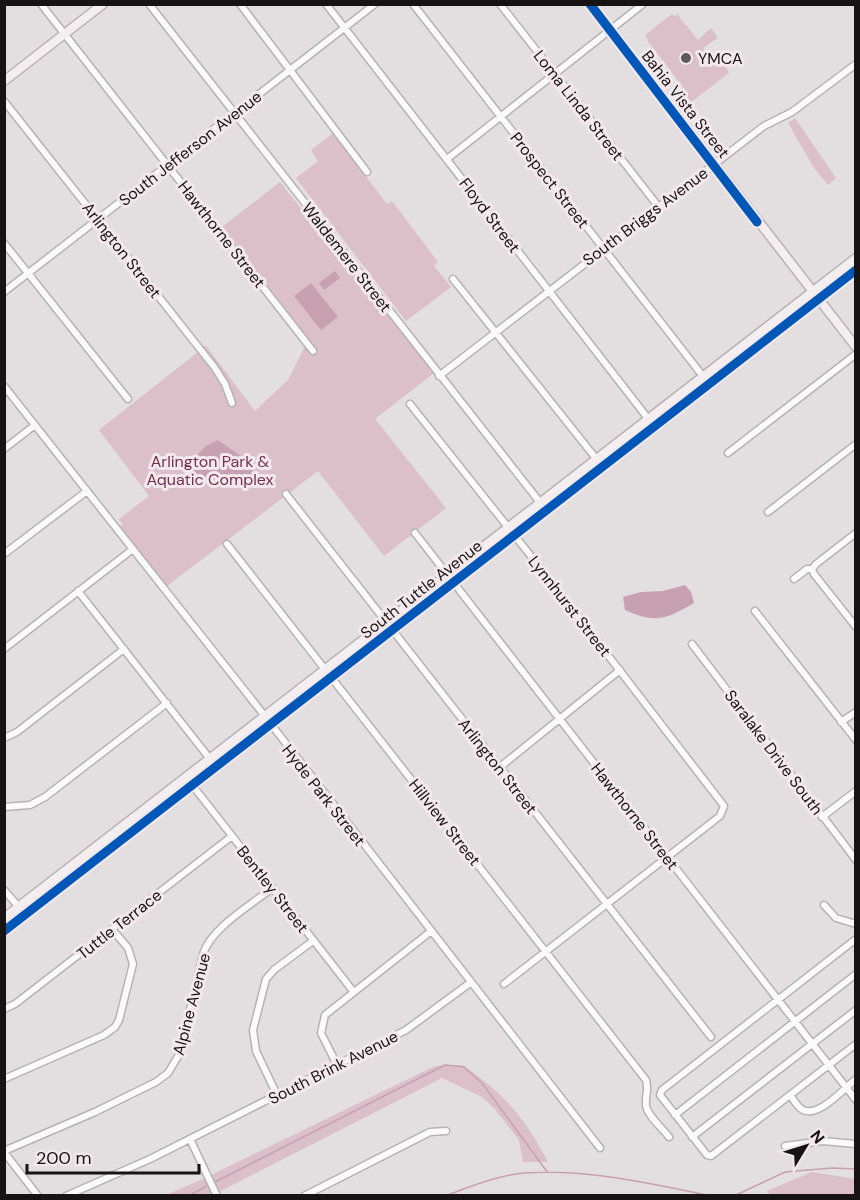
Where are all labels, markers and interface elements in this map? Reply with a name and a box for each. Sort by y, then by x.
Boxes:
street label: Loma Linda Street [529,46,628,165]
street label: Bahia Vista Street [637,46,734,162]
place label: YMCA [698,48,743,69]
marker: YMCA [679,51,693,65]
street label: South Jefferson Avenue [115,86,266,211]
street label: Prospect Street [506,128,594,233]
street label: South Briggs Avenue [578,162,712,270]
street label: Floyd Street [455,174,525,257]
street label: Hawthorne Street [173,176,270,292]
street label: Arlington Street [78,198,166,303]
street label: Waldemere Street [297,198,396,316]
park label: Arlington Park & Aquatic Complex [147,451,273,490]
street label: South Tuttle Avenue [356,535,486,643]
street label: Lynnhurst Street [524,552,616,661]
street label: Saralake Drive South [720,686,828,819]
street label: Arlington Street [454,714,542,819]
street label: Hyde Park Street [277,740,370,850]
street label: Hawthorne Street [586,758,683,874]
street label: Hillview Street [404,775,485,870]
street label: Bentley Street [232,841,313,937]
street label: Tuttle Terrace [73,885,166,964]
street label: Alpine Avenue [168,951,215,1058]
street label: South Brink Avenue [265,1026,402,1109]
north arrow [776,1116,836,1176]
text: N [806,1126,829,1148]
scale bar [27,1137,200,1175]
text: 200 m [36,1146,92,1170]

